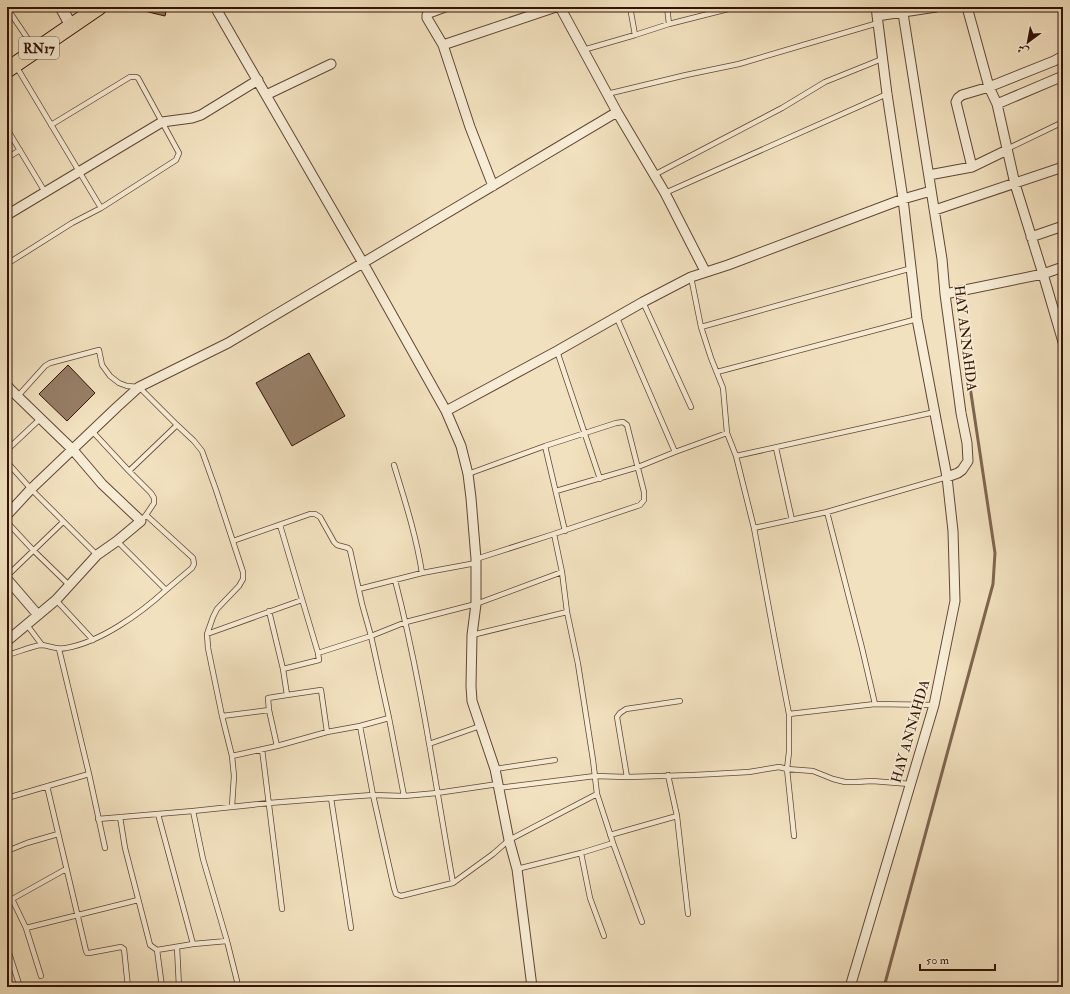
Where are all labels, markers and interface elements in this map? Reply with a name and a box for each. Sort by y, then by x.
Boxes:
north arrow [1008,22,1048,62]
road number: RN17 [19,37,59,59]
text: ش [1015,42,1031,58]
street label: HAY ANNAHDA [951,284,980,392]
street label: HAY ANNAHDA [888,677,933,785]
scale bar [920,946,995,972]
text: 50 m [926,953,950,968]

